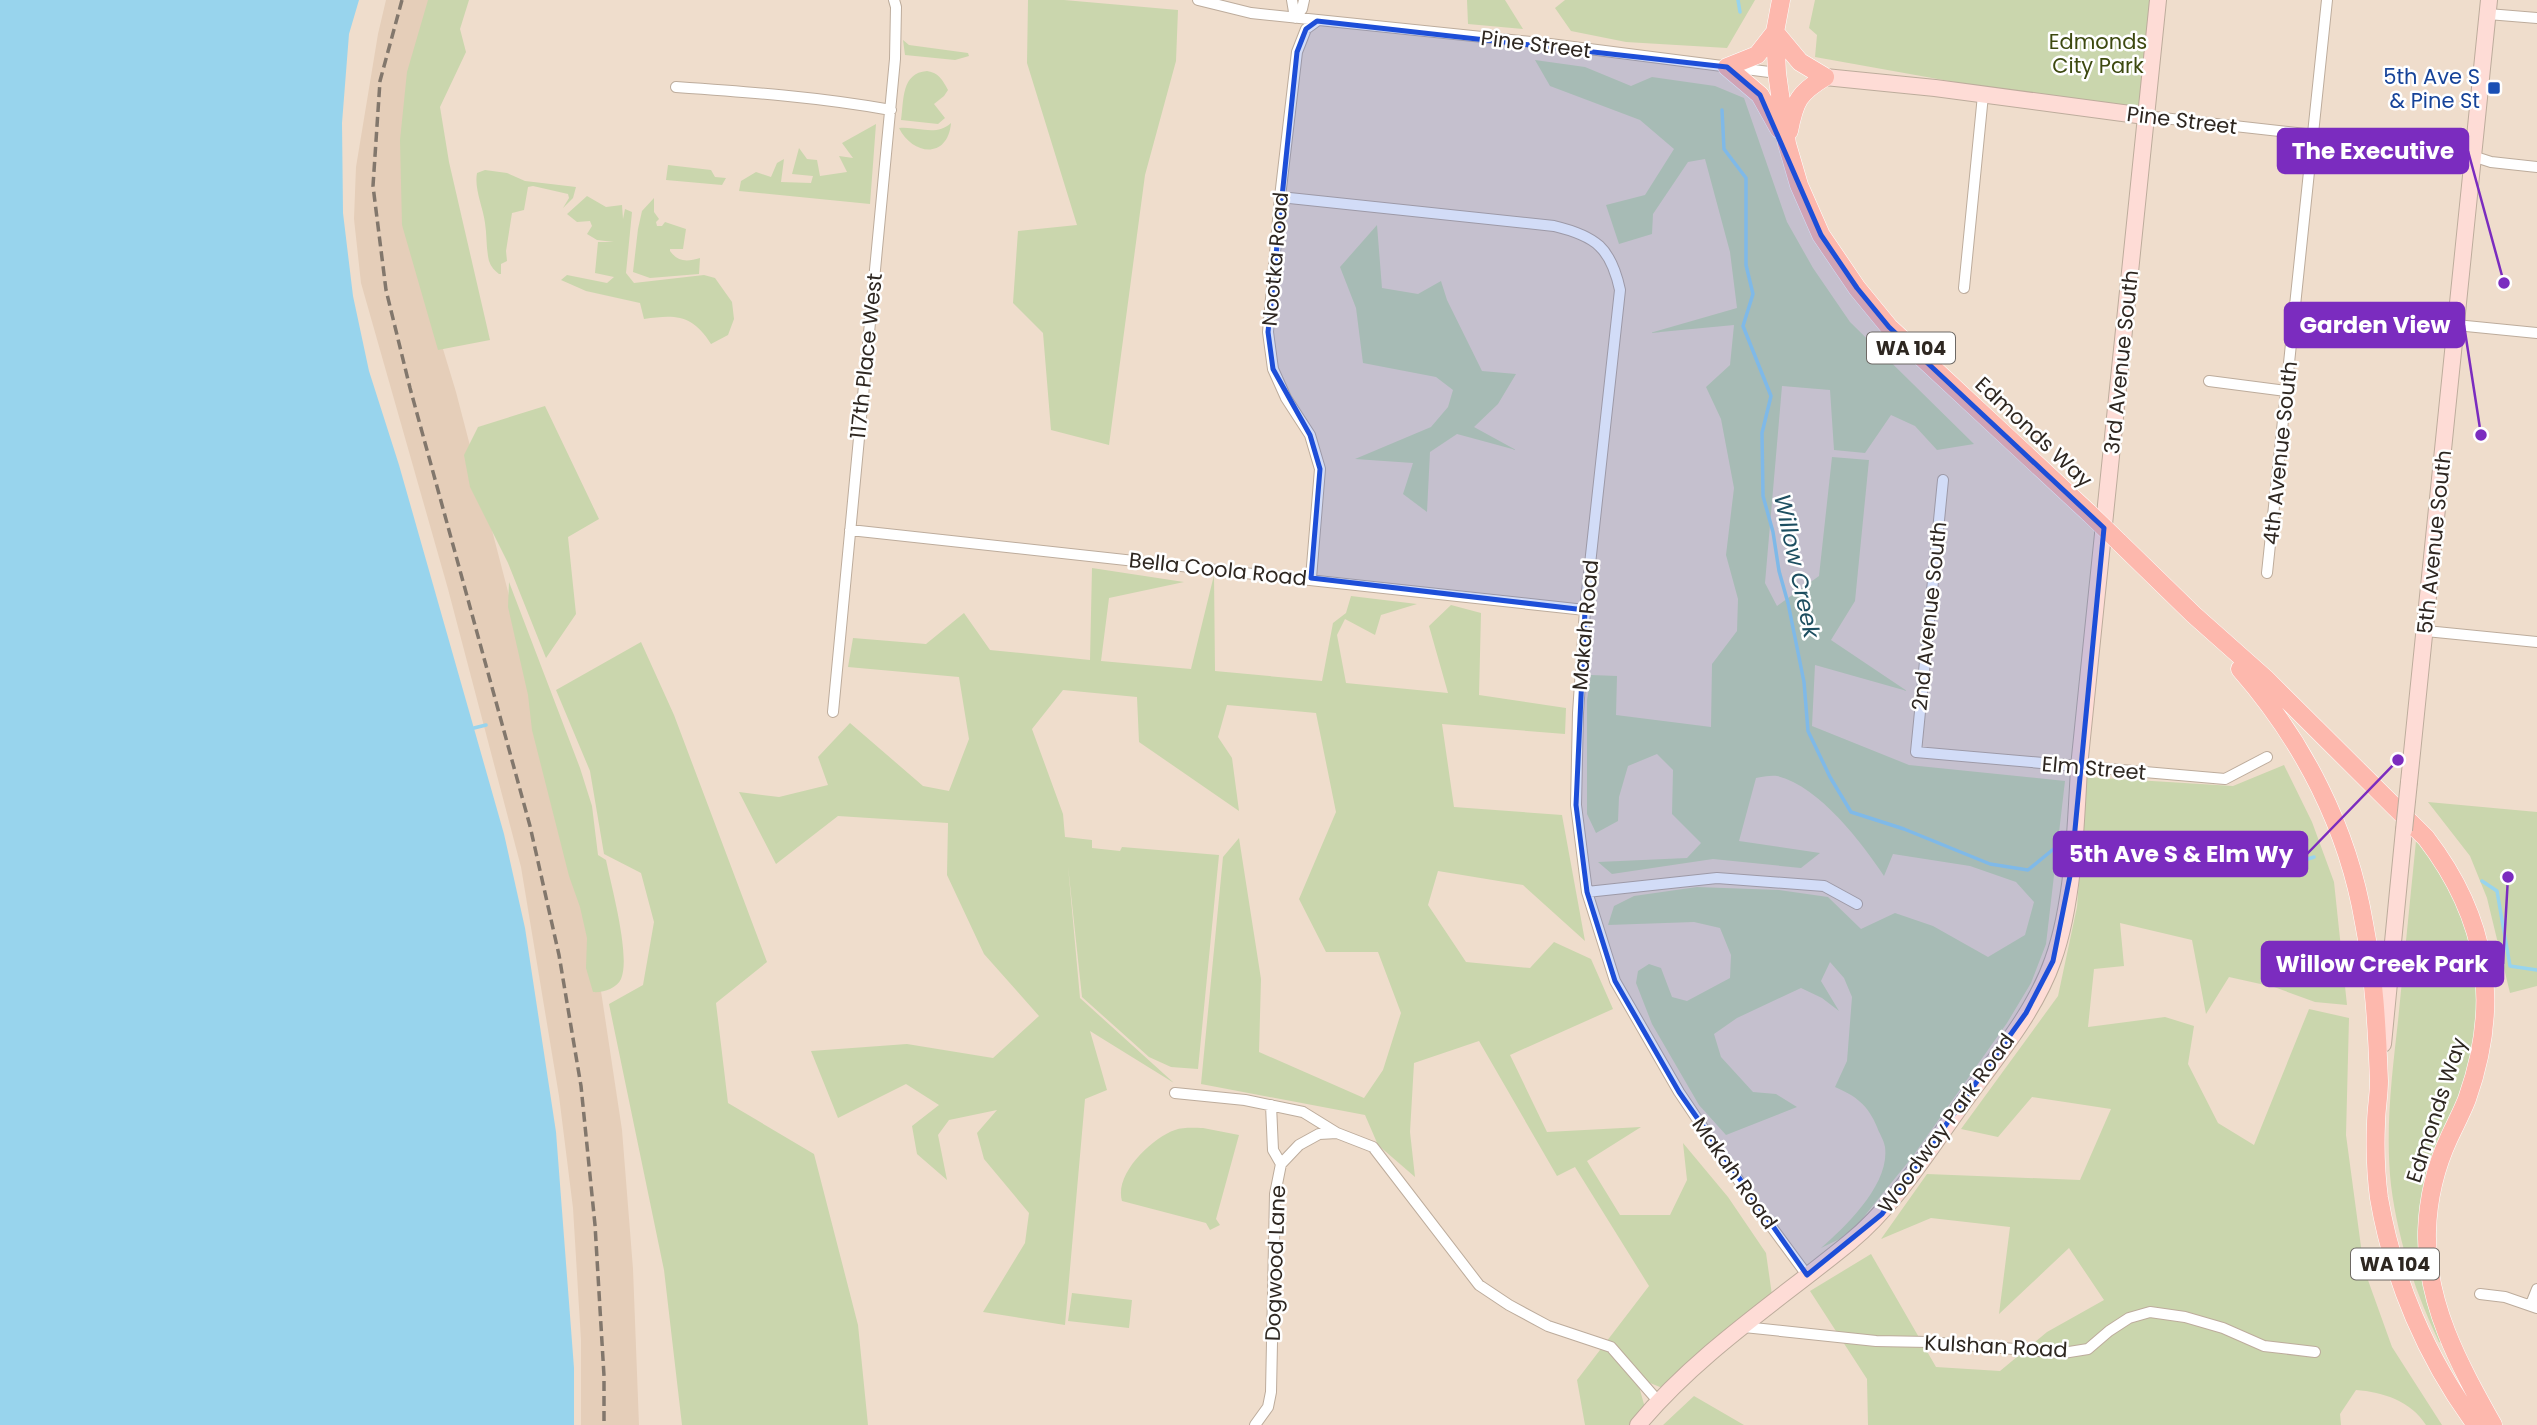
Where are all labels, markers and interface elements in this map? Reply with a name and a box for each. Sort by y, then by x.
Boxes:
street label: Pine Street [1479,23,1593,65]
park label: Edmonds City Park [2049,27,2147,80]
place label: 5th Ave S & Pine St [2383,62,2480,115]
marker: 5th Ave S & Pine St [2486,80,2502,96]
street label: Pine Street [2125,99,2239,141]
callout: The Executive [2278,129,2468,173]
text: The Executive [2292,135,2454,167]
street label: Nootka Road [1255,191,1295,327]
street label: 3rd Avenue South [2097,269,2145,455]
street label: 117th Place West [843,272,889,440]
callout: Garden View [2285,303,2464,347]
text: Garden View [2300,309,2450,341]
road number: WA 104 [1867,332,1955,364]
street label: 4th Avenue South [2256,360,2304,546]
street label: Edmonds Way [1969,370,2099,494]
street label: 5th Avenue South [2410,449,2458,635]
water label: Willow Creek [1766,491,1828,642]
street label: 2nd Avenue South [1905,520,1953,712]
street label: Bella Coola Road [1128,545,1308,593]
street label: Makah Road [1565,559,1605,691]
street label: Elm Street [2041,749,2147,787]
callout: 5th Ave S & Elm Wy [2054,832,2307,876]
text: 5th Ave S & Elm Wy [2069,838,2294,870]
callout: Willow Creek Park [2262,942,2503,986]
text: Willow Creek Park [2276,948,2489,980]
street label: Woodway Park Road [1871,1027,2021,1219]
street label: Edmonds Way [2399,1034,2473,1186]
street label: Makah Road [1686,1111,1784,1235]
street label: Dogwood Lane [1258,1184,1292,1342]
road number: WA 104 [2351,1248,2439,1280]
street label: Kulshan Road [1924,1328,2068,1364]

